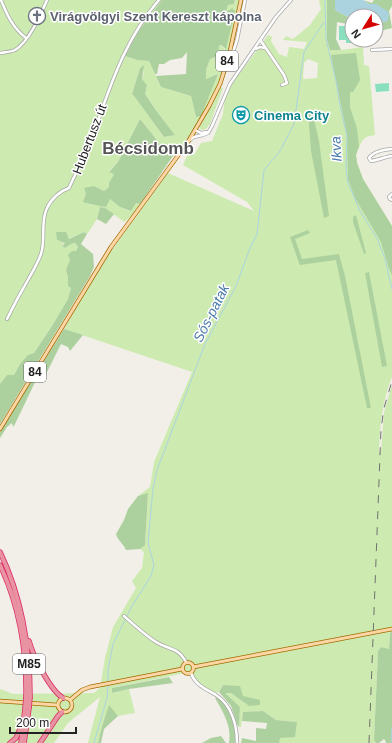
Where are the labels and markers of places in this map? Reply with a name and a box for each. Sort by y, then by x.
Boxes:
church icon: Virágvölgyi Szent Kereszt kápolna [27,6,47,26]
place label: Virágvölgyi Szent Kereszt kápolna [50,9,262,24]
theatre icon: Cinema City [231,105,251,125]
place label: Cinema City [254,108,330,123]

